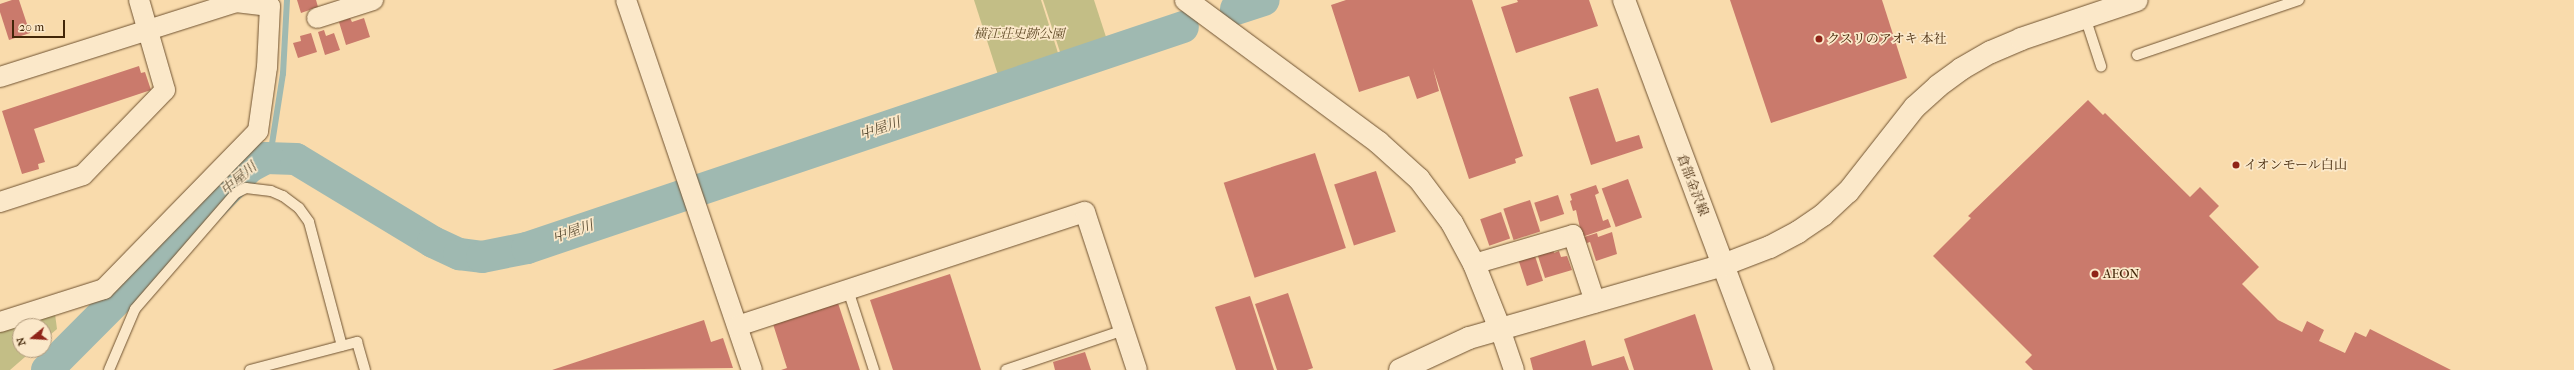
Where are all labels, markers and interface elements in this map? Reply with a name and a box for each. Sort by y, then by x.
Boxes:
scale bar [14,12,67,38]
text: 20 m [19,20,44,34]
park label: 横江荘史跡公園 [974,26,1064,42]
place label: クスリのアオキ 本社 [1827,31,1947,47]
marker: クスリのアオキ 本社 [1814,34,1824,44]
water label: 中屋川 [857,114,903,144]
street label: 倉部金沢線 [1673,152,1711,218]
place label: イオンモール白山 [2244,157,2347,173]
water label: 中屋川 [218,159,260,199]
marker: イオンモール白山 [2231,160,2241,170]
water label: 中屋川 [550,217,596,247]
place label: AEON [2103,266,2139,282]
marker: AEON [2090,269,2100,279]
north arrow [12,318,52,358]
text: N [14,336,29,348]

